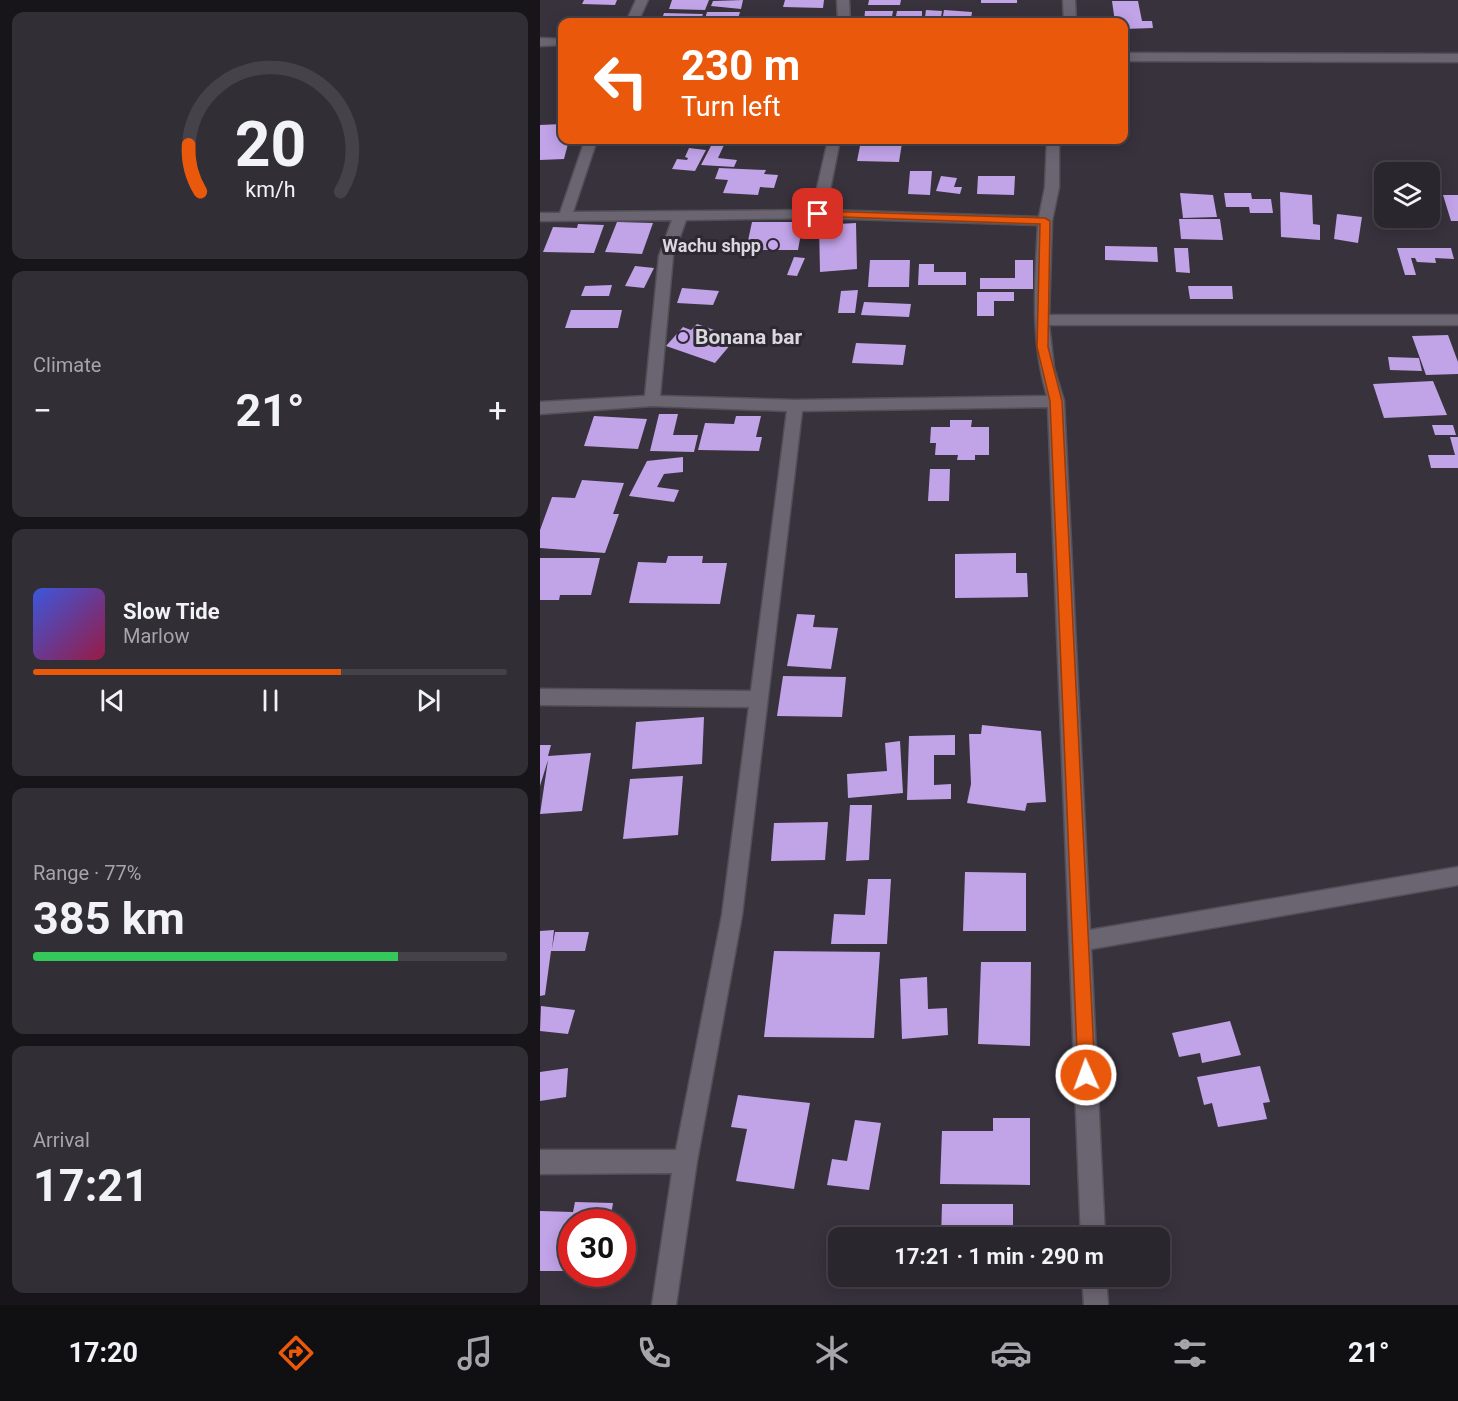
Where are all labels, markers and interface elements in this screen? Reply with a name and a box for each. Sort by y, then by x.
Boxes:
text: 230 m [681,41,800,90]
icon: left [582,42,660,120]
text: Turn left [681,91,781,123]
text: 20 [234,108,306,181]
map controls [1374,162,1440,228]
button: layers [1374,162,1440,228]
text: km/h [245,178,295,203]
pin [792,188,843,239]
icon: arrive [801,197,834,230]
place label: Wachu shpp [662,235,761,256]
marker: Wachu shpp [766,238,780,252]
place label: Bonana bar [695,325,803,349]
marker: Bonana bar [676,330,690,344]
text: Climate [33,353,101,377]
text: 21° [235,384,305,437]
text: − [33,391,52,430]
text: + [488,391,507,430]
text: Slow Tide [123,599,220,624]
text: Marlow [123,624,189,648]
icon: previous [96,684,129,717]
icon: pause [254,684,287,717]
icon: next [412,684,445,717]
text: Range · 77% [33,861,141,885]
text: 385 km [33,892,185,945]
position arrow [1054,1043,1118,1107]
text: Arrival [33,1128,90,1152]
text: 17:21 [33,1159,149,1212]
speed limit sign: 30 [558,1209,636,1287]
text: 17:21 · 1 min · 290 m [894,1244,1104,1269]
icon: directions [275,1332,317,1374]
icon: music [454,1332,496,1374]
icon: phone [633,1332,675,1374]
icon: climate [811,1332,853,1374]
icon: car [990,1332,1032,1374]
icon: filters [1169,1332,1211,1374]
text: 17:20 [68,1337,138,1369]
text: 21° [1348,1337,1390,1369]

